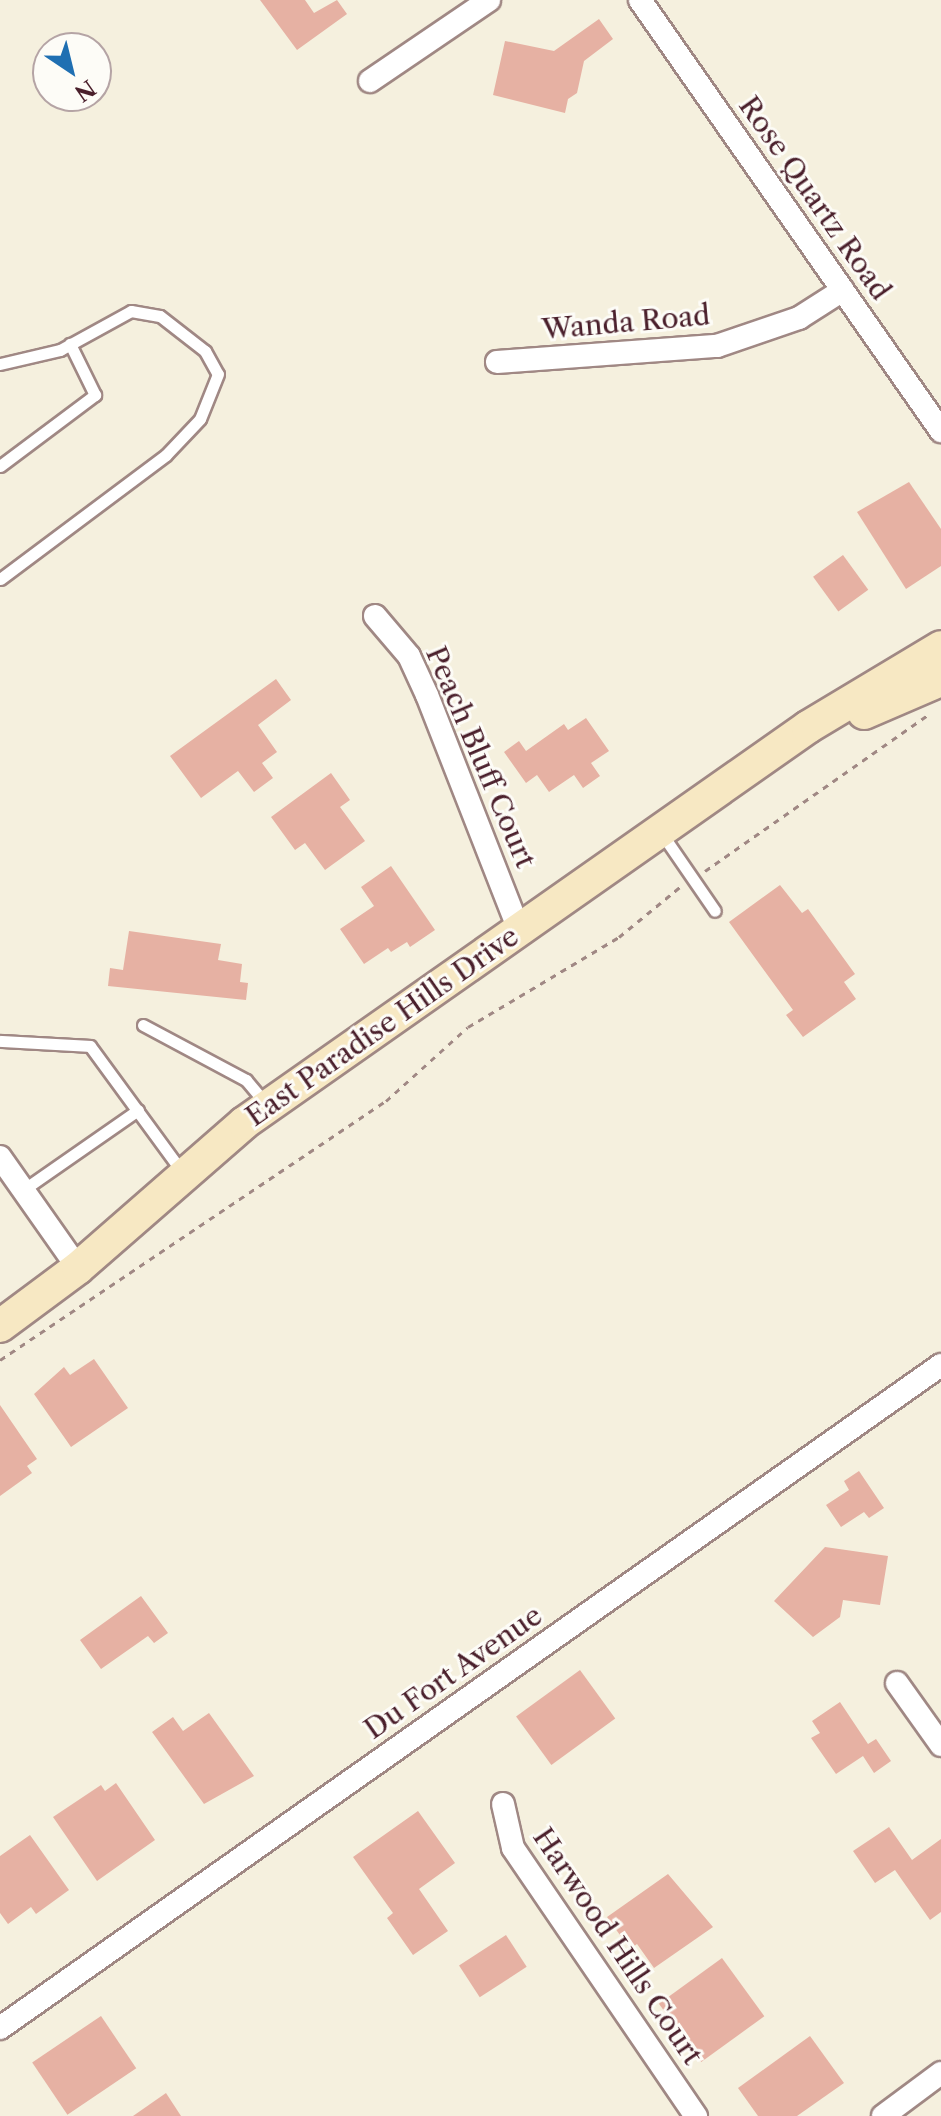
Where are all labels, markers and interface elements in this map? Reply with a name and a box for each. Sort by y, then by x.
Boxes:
north arrow [32,32,112,112]
text: N [69,74,100,107]
street label: Rose Quartz Road [732,90,898,306]
street label: Wanda Road [540,298,712,346]
street label: Peach Bluff Court [419,641,543,873]
street label: East Paradise Hills Drive [239,919,525,1133]
street label: Du Fort Avenue [357,1598,549,1746]
street label: Harwood Hills Court [526,1821,710,2071]

